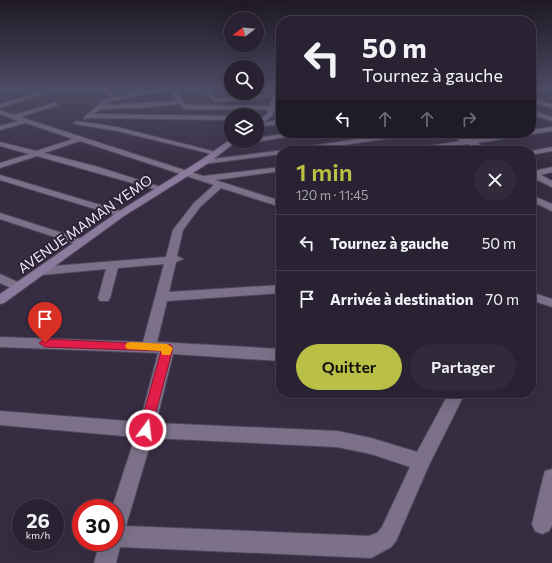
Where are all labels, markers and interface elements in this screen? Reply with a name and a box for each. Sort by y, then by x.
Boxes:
north arrow [224,12,264,52]
map controls [224,12,264,148]
text: 50 m [362,30,427,64]
icon: left [296,32,348,84]
button: search [224,60,264,100]
text: Tournez à gauche [362,64,503,86]
button: layers [224,108,264,148]
icon: left [332,108,354,130]
icon: ahead [374,108,396,130]
icon: ahead [416,108,438,130]
icon: right [458,108,480,130]
text: 1 min [296,157,353,186]
button: close [474,159,516,201]
street label: AVENUE MAMAN YEMO [14,171,155,276]
text: 120 m · 11:45 [296,187,369,203]
icon: left [296,232,318,254]
text: Tournez à gauche [330,234,449,252]
text: 50 m [482,234,516,252]
icon: arrive [296,288,318,310]
text: Arrivée à destination [330,290,473,308]
text: 70 m [485,290,519,308]
pin [28,302,62,343]
icon: arrive [34,308,56,330]
button: Quitter [296,344,402,390]
button: Partager [410,344,516,390]
position arrow [125,409,167,451]
speed limit sign: 30 [72,499,124,551]
text: 26 [26,508,50,532]
text: km/h [26,529,50,541]

